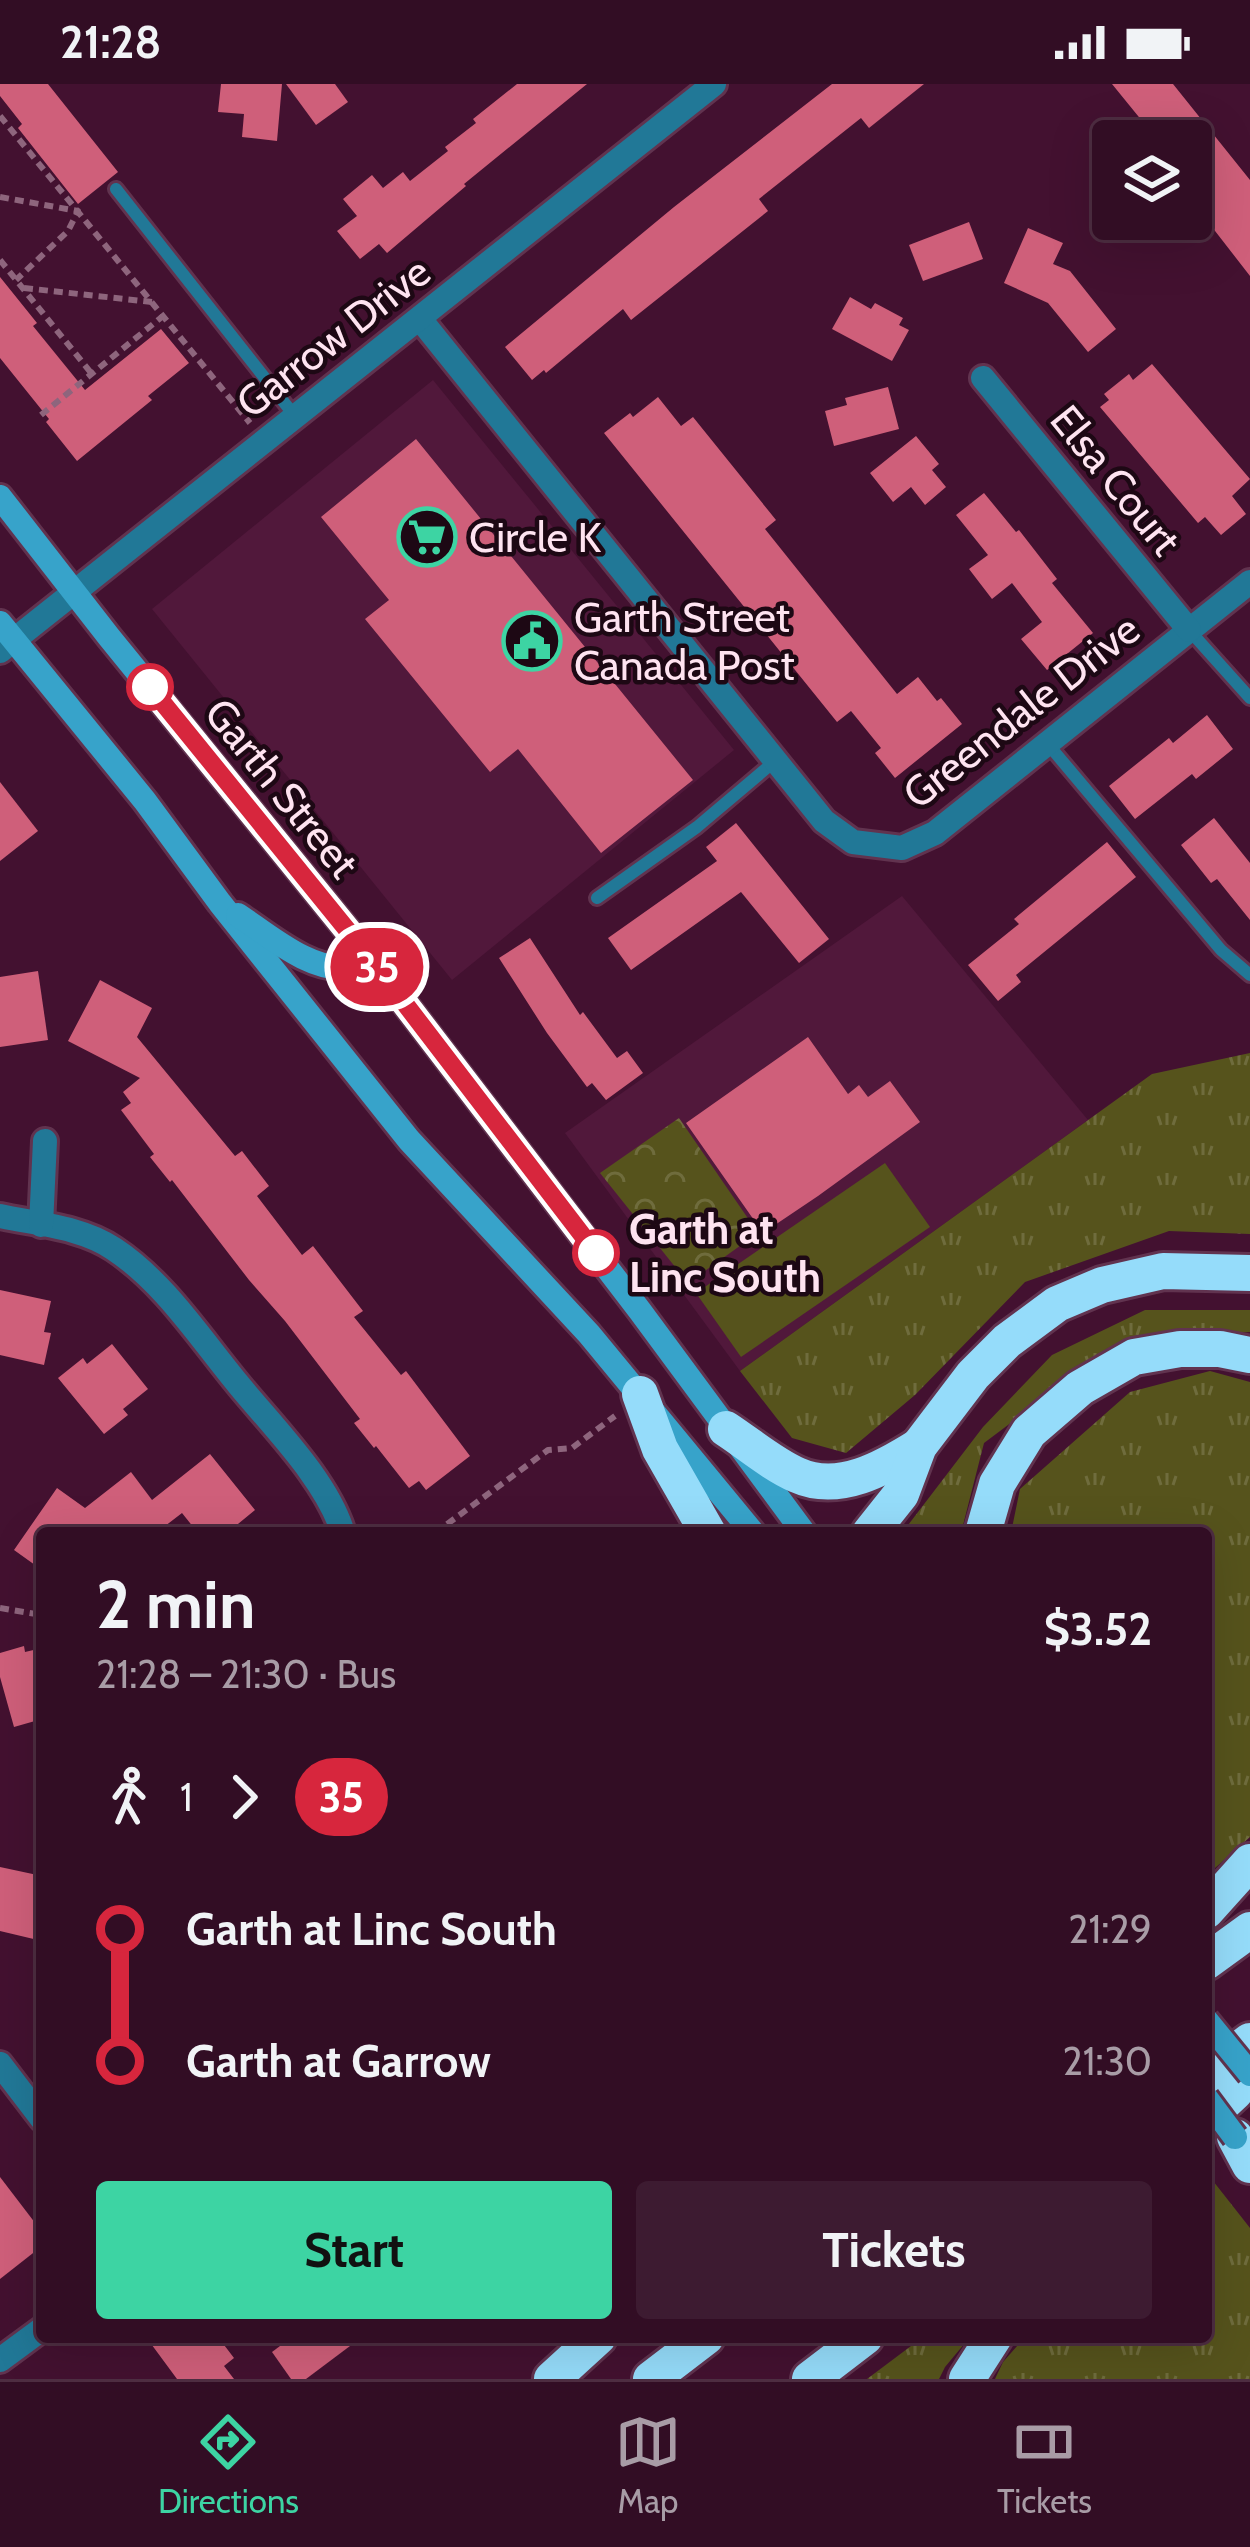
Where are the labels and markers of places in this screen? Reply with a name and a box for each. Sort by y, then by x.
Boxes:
supermarket icon: Circle K [396,506,458,568]
place label: Circle K [469,511,602,563]
place label: Garth Street Canada Post [574,591,795,691]
public building icon: Garth Street Canada Post [501,610,563,672]
unlabelled marker [128,665,172,709]
place label: Garth at Linc South [629,1203,821,1303]
marker: Garth at Linc South [574,1231,618,1275]

